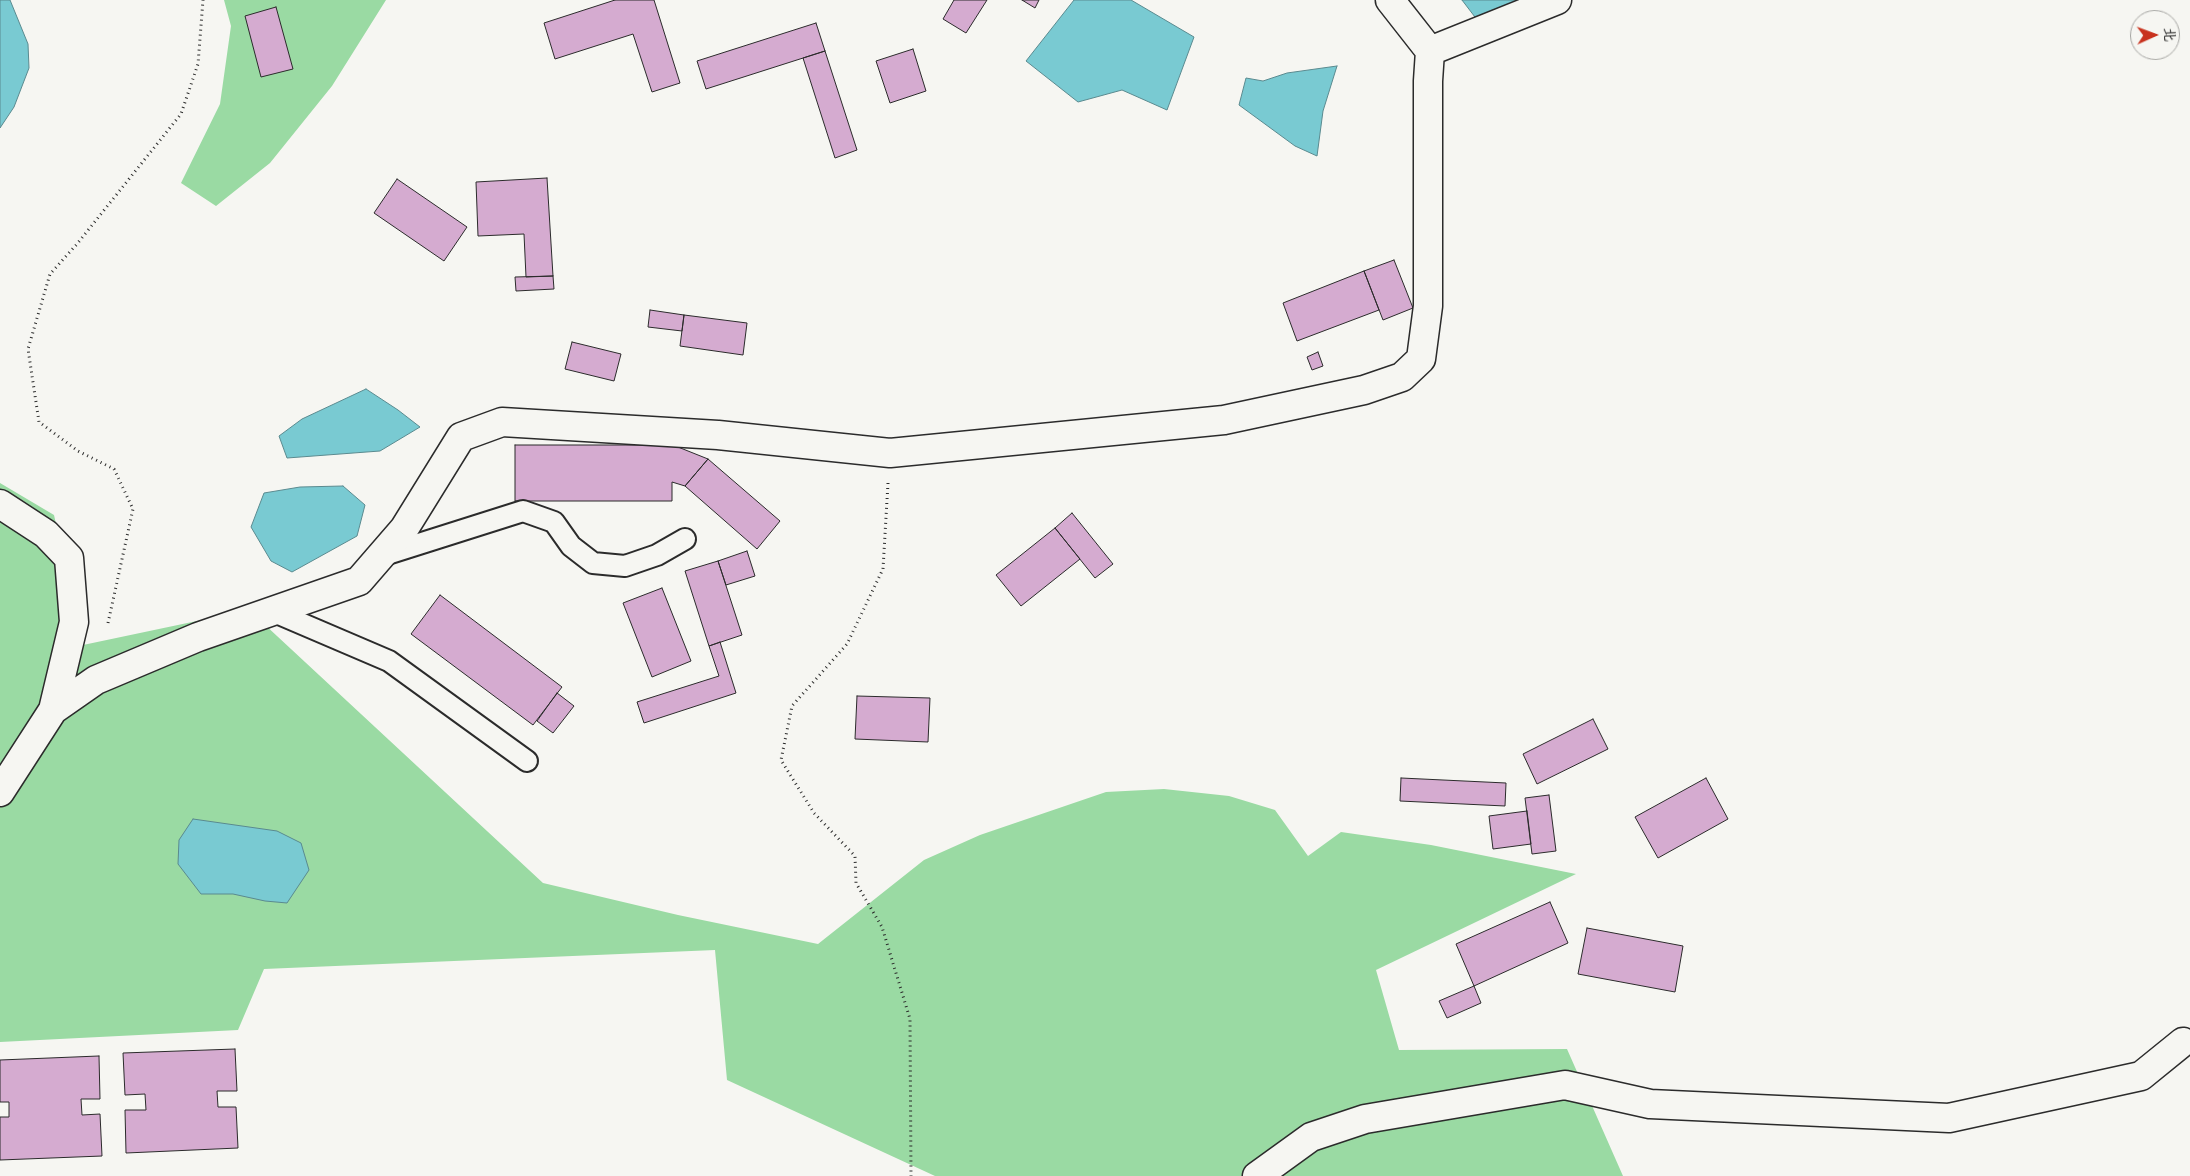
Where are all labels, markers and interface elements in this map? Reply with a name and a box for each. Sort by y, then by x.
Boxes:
north arrow [2130,10,2180,60]
text: 北 [2161,27,2178,42]

